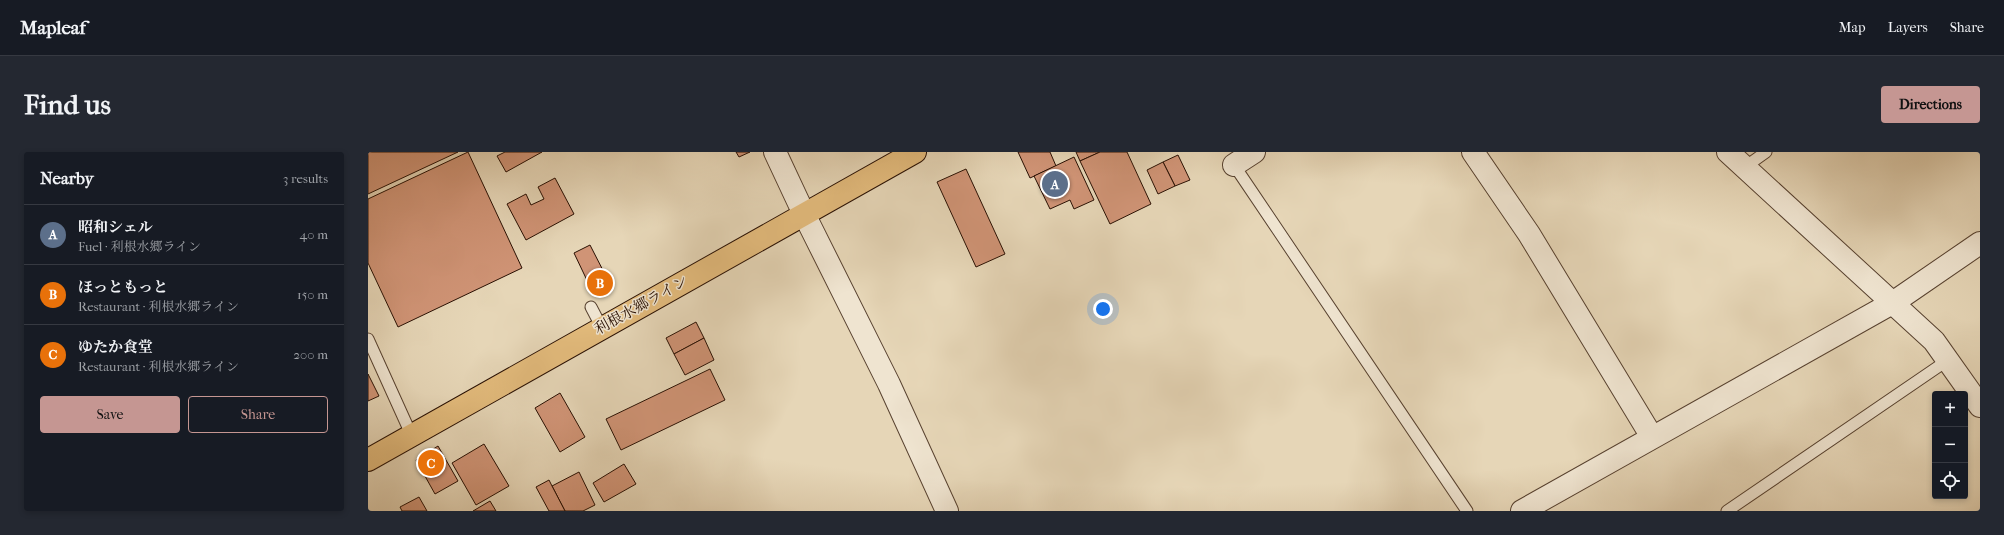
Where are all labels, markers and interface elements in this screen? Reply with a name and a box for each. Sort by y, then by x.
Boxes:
text: Mapleaf [20,17,86,39]
text: Map [1839,19,1866,36]
text: Layers [1888,19,1928,36]
text: Share [1950,19,1984,36]
button: Directions [1881,86,1980,123]
text: Find us [24,88,111,121]
text: Nearby [40,168,94,188]
pin: A [1042,169,1068,199]
text: 3 results [283,171,328,186]
text: 昭和シェル [78,218,153,236]
text: A [49,227,57,242]
text: 40 m [300,227,328,242]
text: Fuel · 利根水郷ライン [78,239,201,254]
pin: B [587,268,613,298]
street label: 利根水郷ライン [591,272,691,338]
text: ほっともっと [78,278,168,296]
text: B [49,287,57,302]
text: 150 m [297,287,328,302]
text: Restaurant · 利根水郷ライン [78,299,239,314]
your location [1093,299,1113,319]
text: ゆたか食堂 [78,338,153,356]
text: C [49,347,57,362]
text: 200 m [293,347,328,362]
text: Restaurant · 利根水郷ライン [78,359,239,374]
map controls [1932,391,1968,499]
button: + [1932,391,1968,427]
button: Save [40,396,180,433]
button: Share [188,396,328,433]
button: − [1932,427,1968,463]
pin: C [418,448,444,478]
button: locate [1932,463,1968,499]

